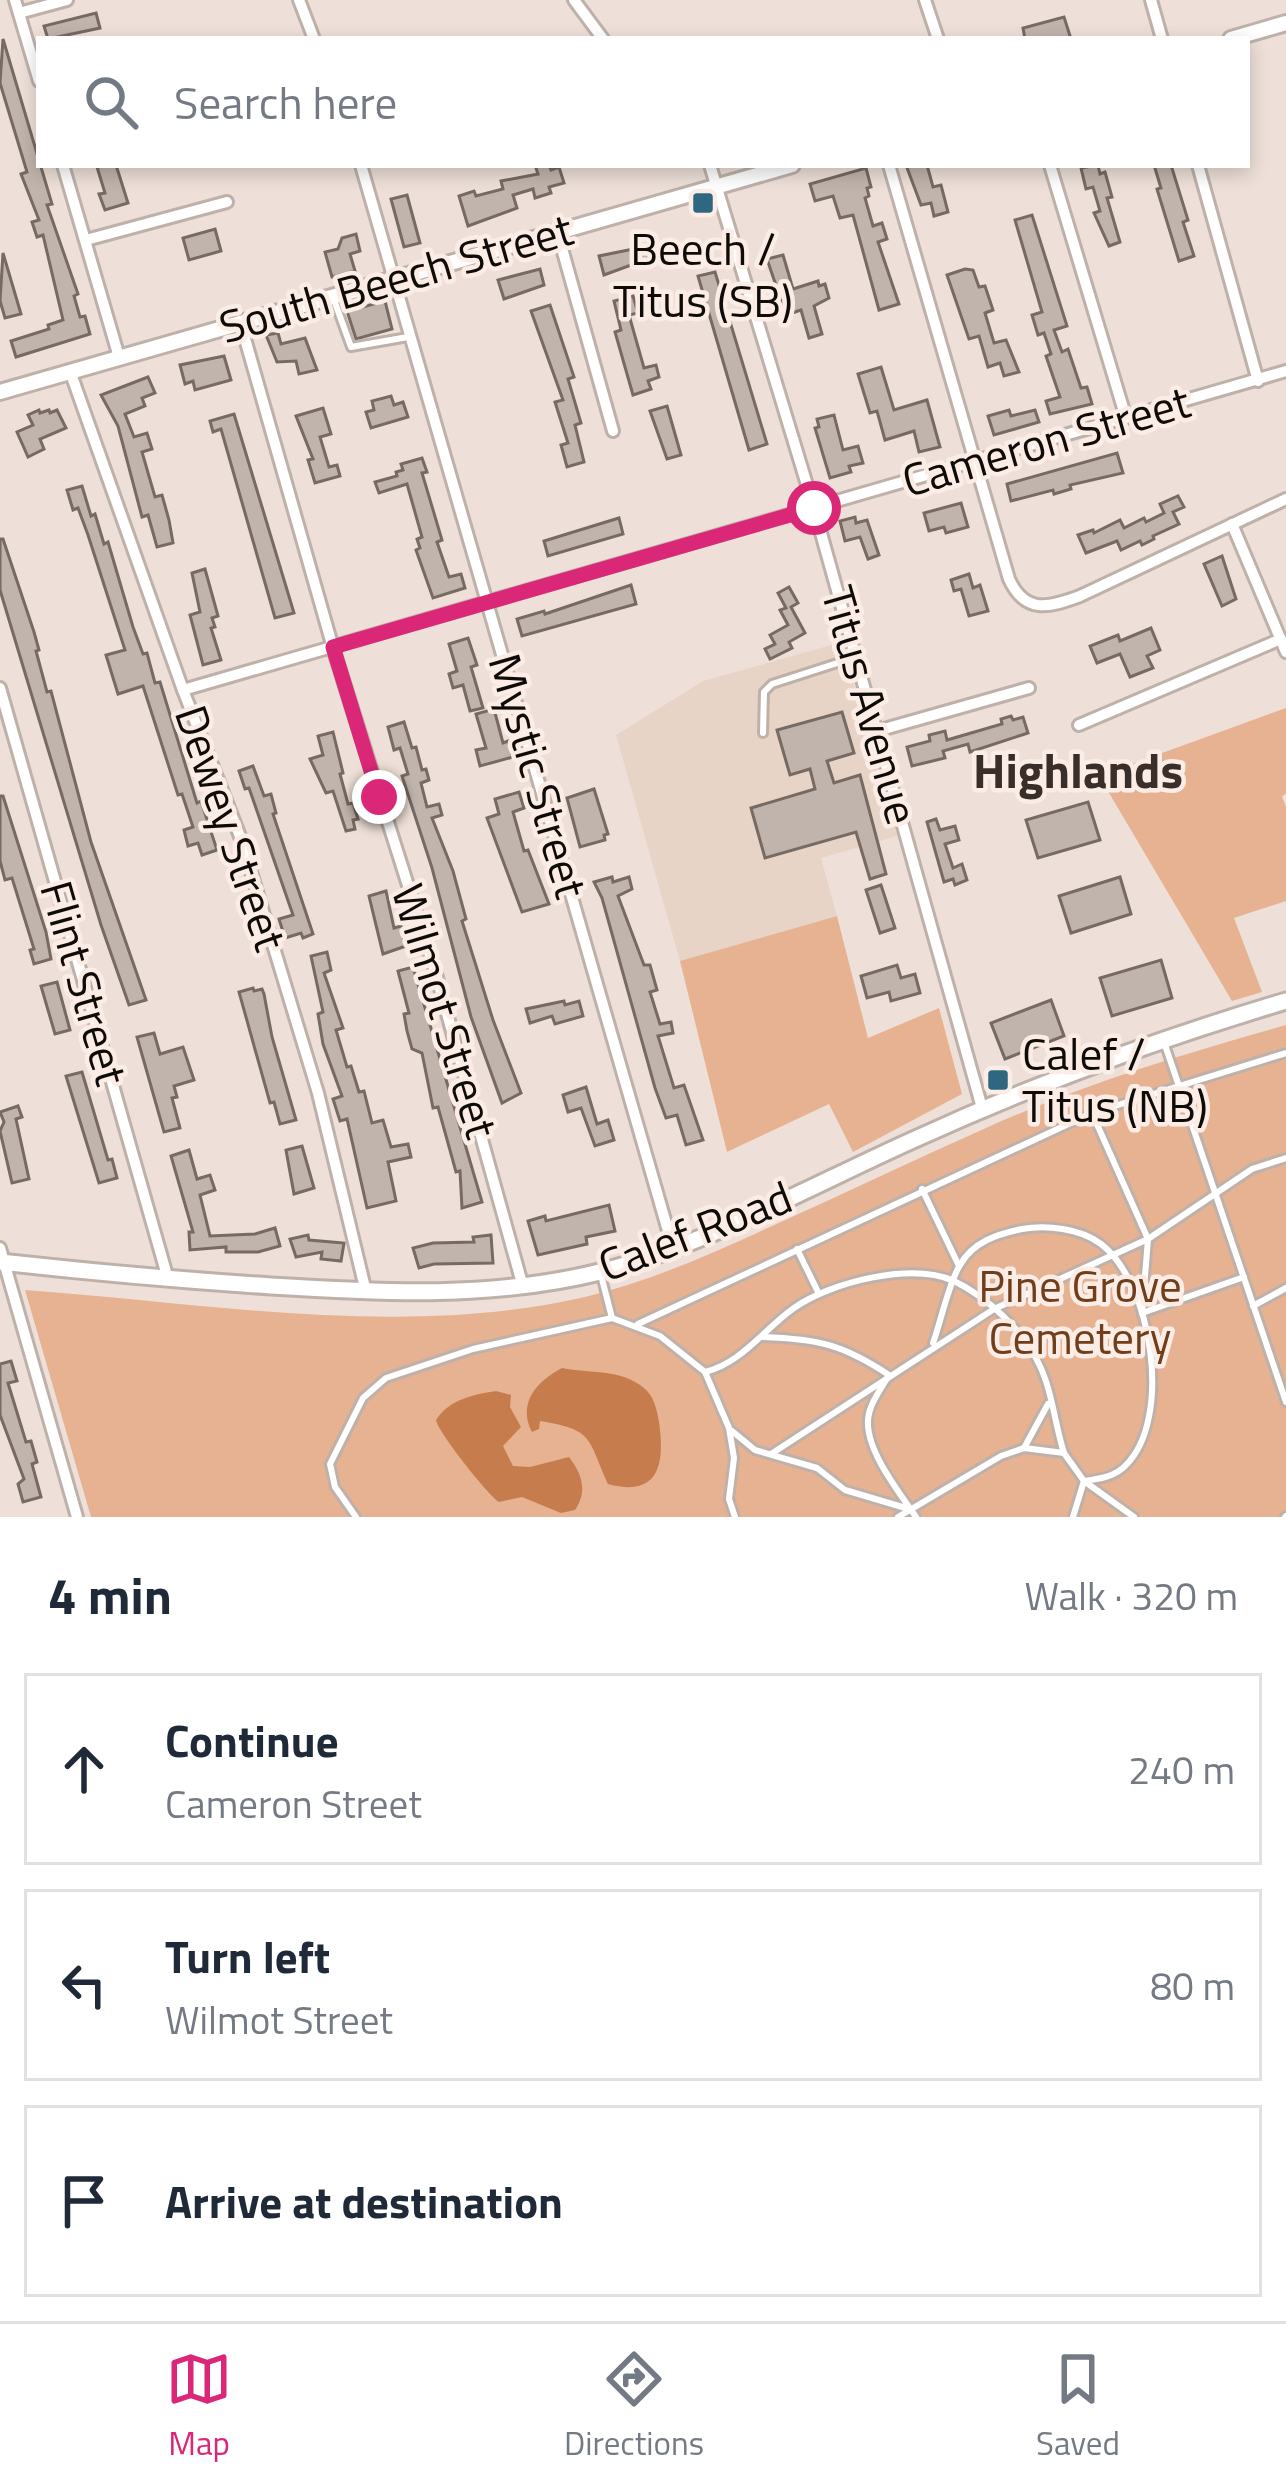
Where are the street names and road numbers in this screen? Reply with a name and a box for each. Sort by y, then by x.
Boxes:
street label: South Beech Street [211,194,581,360]
street label: Cameron Street [894,366,1198,514]
street label: Titus Avenue [805,578,937,832]
street label: Mystic Street [472,646,606,906]
street label: Dewey Street [158,696,306,960]
street label: Flint Street [23,873,147,1093]
street label: Wilmot Street [375,875,517,1147]
street label: Calef Road [588,1162,801,1298]

